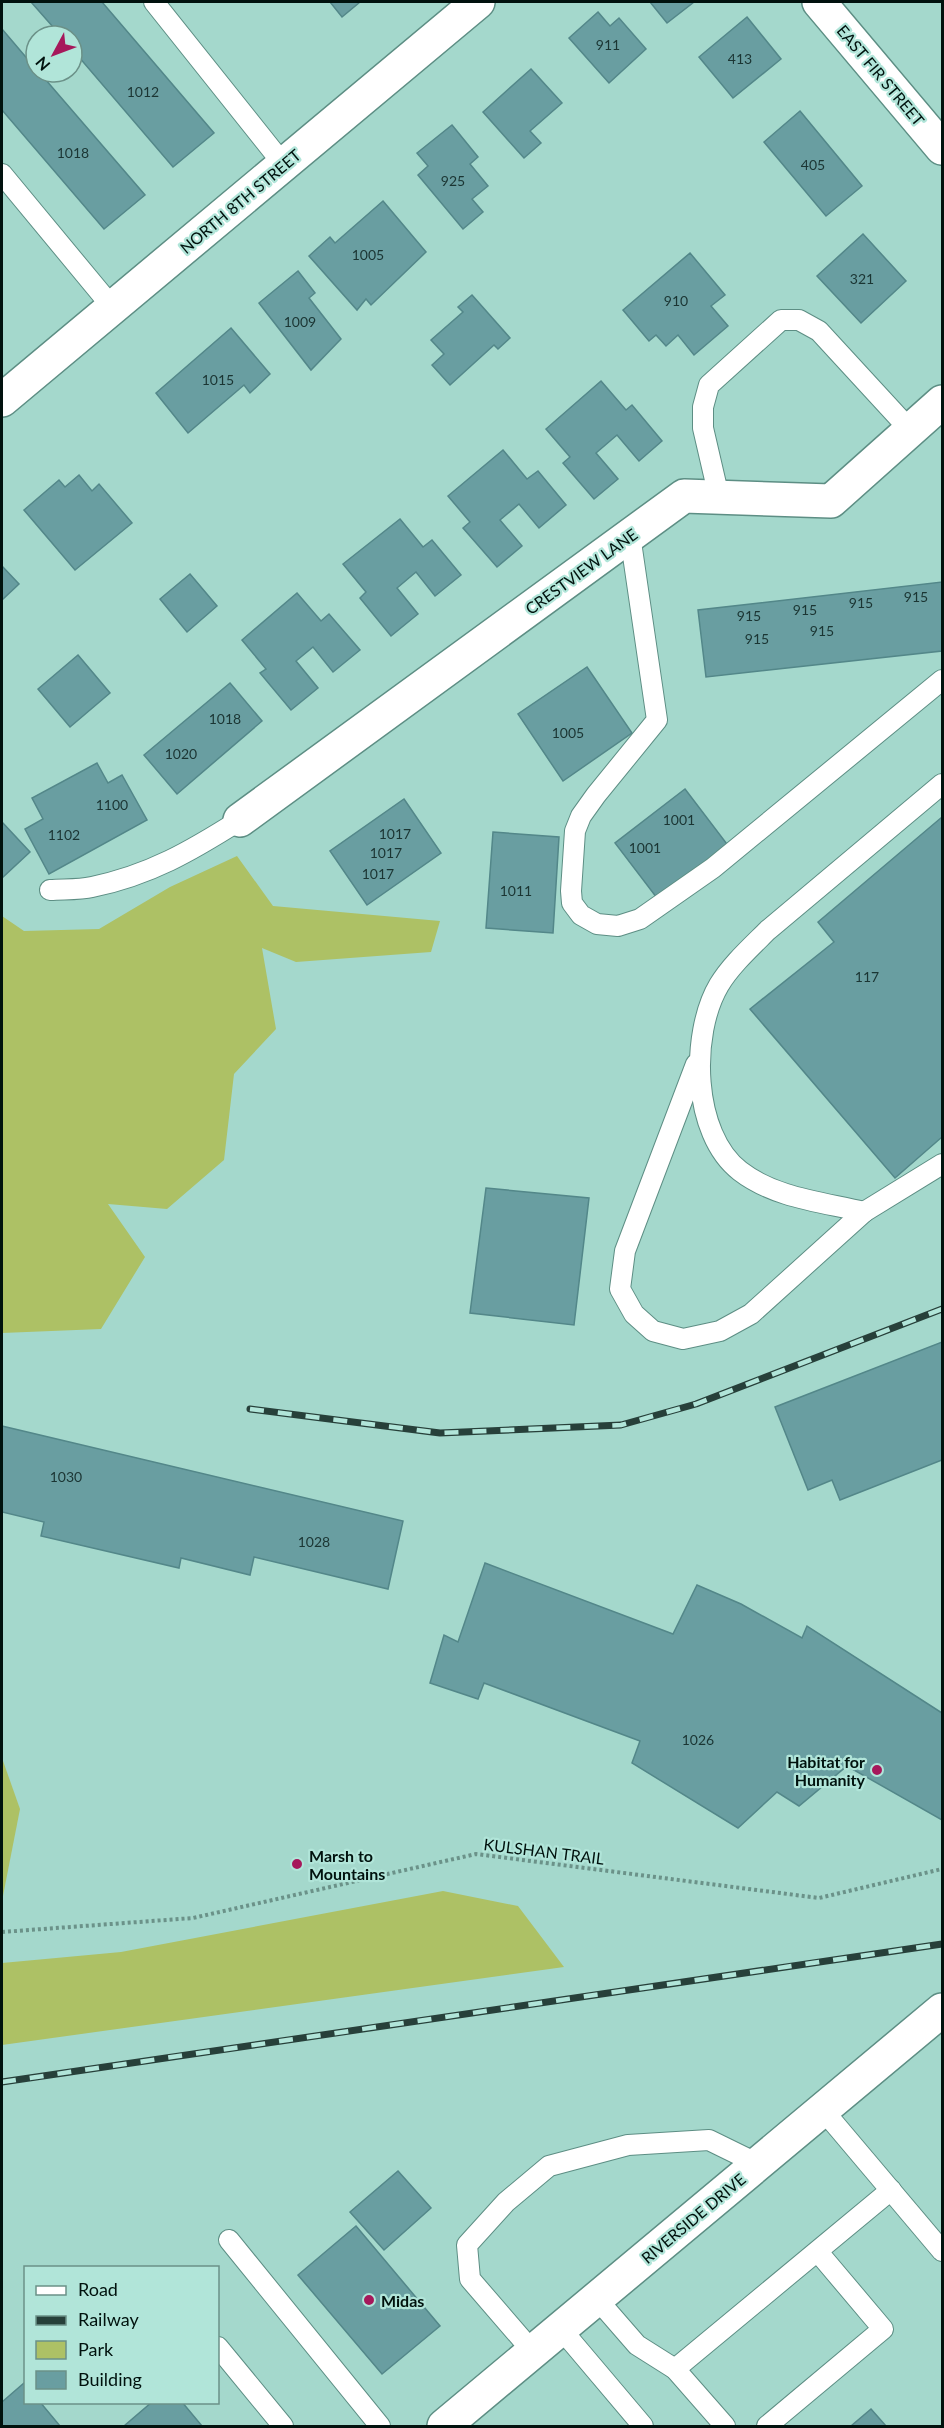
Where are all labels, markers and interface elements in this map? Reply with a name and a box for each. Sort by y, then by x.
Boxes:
street label: EAST FIR STREET [833,21,929,130]
north arrow [24,24,84,84]
house number: 911 [596,36,620,53]
house number: 413 [728,50,752,67]
text: N [31,53,54,75]
house number: 1012 [127,83,159,100]
house number: 1018 [57,144,89,161]
street label: NORTH 8TH STREET [176,145,305,257]
house number: 405 [801,156,825,173]
house number: 925 [441,172,465,189]
house number: 1005 [352,246,384,263]
house number: 321 [850,270,874,287]
house number: 910 [664,292,688,309]
house number: 1009 [284,313,316,330]
house number: 1015 [202,371,234,388]
street label: CRESTVIEW LANE [521,524,641,618]
house number: 915 [904,588,928,605]
house number: 915 [849,594,873,611]
house number: 915 [793,601,817,618]
house number: 915 [737,607,761,624]
house number: 915 [810,622,834,639]
house number: 915 [745,630,769,647]
house number: 1018 [209,710,241,727]
house number: 1005 [552,724,584,741]
house number: 1020 [165,745,197,762]
house number: 1100 [96,796,128,813]
house number: 1001 [663,811,695,828]
house number: 1017 [379,825,411,842]
house number: 1102 [48,826,80,843]
house number: 1001 [629,839,661,856]
house number: 1017 [370,844,402,861]
house number: 1017 [362,865,394,882]
house number: 1011 [500,882,532,899]
house number: 117 [855,968,879,985]
house number: 1030 [50,1468,82,1485]
house number: 1028 [298,1533,330,1550]
house number: 1026 [682,1731,714,1748]
place label: Habitat for Humanity [787,1752,866,1789]
marker: Habitat for Humanity [870,1763,884,1777]
street label: KULSHAN TRAIL [483,1834,605,1868]
place label: Marsh to Mountains [309,1846,385,1883]
marker: Marsh to Mountains [290,1857,304,1871]
street label: RIVERSIDE DRIVE [637,2169,749,2267]
legend [24,2266,219,2404]
text: Road [78,2278,118,2300]
place label: Midas [381,2291,424,2310]
marker: Midas [362,2293,376,2307]
text: Railway [78,2308,139,2330]
text: Park [78,2338,114,2360]
text: Building [78,2368,142,2390]

